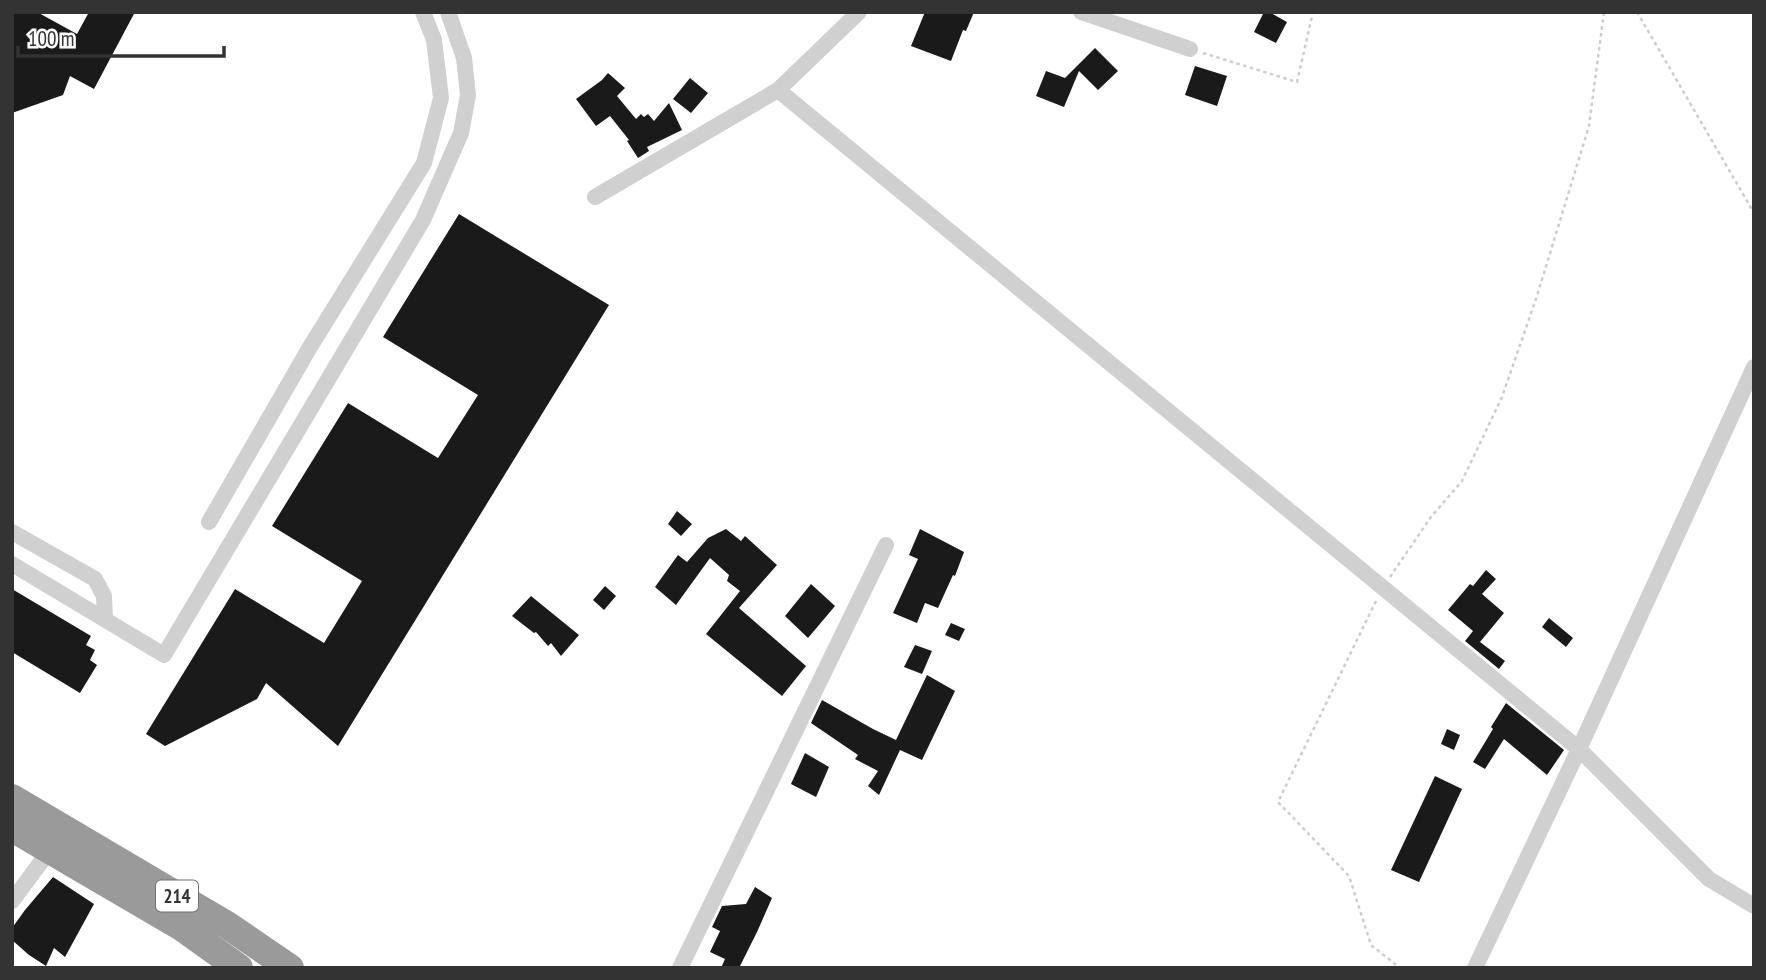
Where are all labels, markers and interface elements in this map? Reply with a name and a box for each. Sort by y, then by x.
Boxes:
scale bar [18,14,224,58]
text: 100 m [28,25,74,52]
road number: 214 [156,880,198,912]

